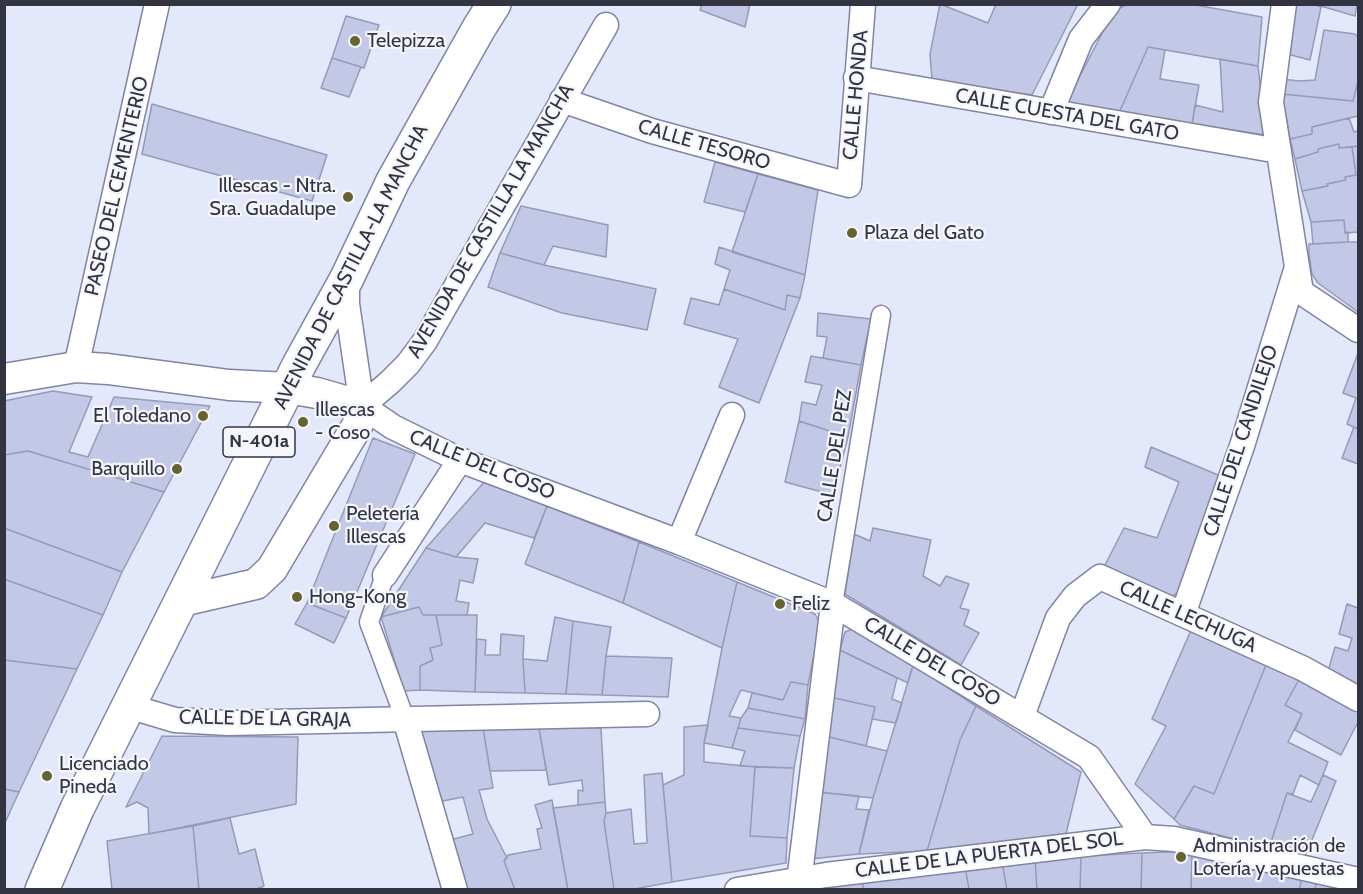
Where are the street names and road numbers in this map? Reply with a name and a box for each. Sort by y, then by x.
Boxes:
street label: CALLE HONDA [838,29,874,161]
street label: PASEO DEL CEMENTERIO [80,74,154,298]
street label: AVENIDA DE CASTILLA LA MANCHA [403,80,579,362]
street label: CALLE CUESTA DEL GATO [953,84,1181,146]
street label: CALLE TESORO [635,115,773,175]
street label: AVENIDA DE CASTILLA-LA MANCHA [269,121,433,413]
street label: CALLE DEL CANDILEJO [1199,342,1283,540]
street label: CALLE DEL PEZ [813,388,857,524]
street label: CALLE DEL COSO [406,425,558,505]
road number: N-401a [223,427,295,457]
street label: CALLE LECHUGA [1116,576,1260,658]
street label: CALLE DEL COSO [859,612,1005,712]
street label: CALLE DE LA GRAJA [179,705,351,733]
street label: CALLE DE LA PUERTA DEL SOL [854,827,1124,883]

